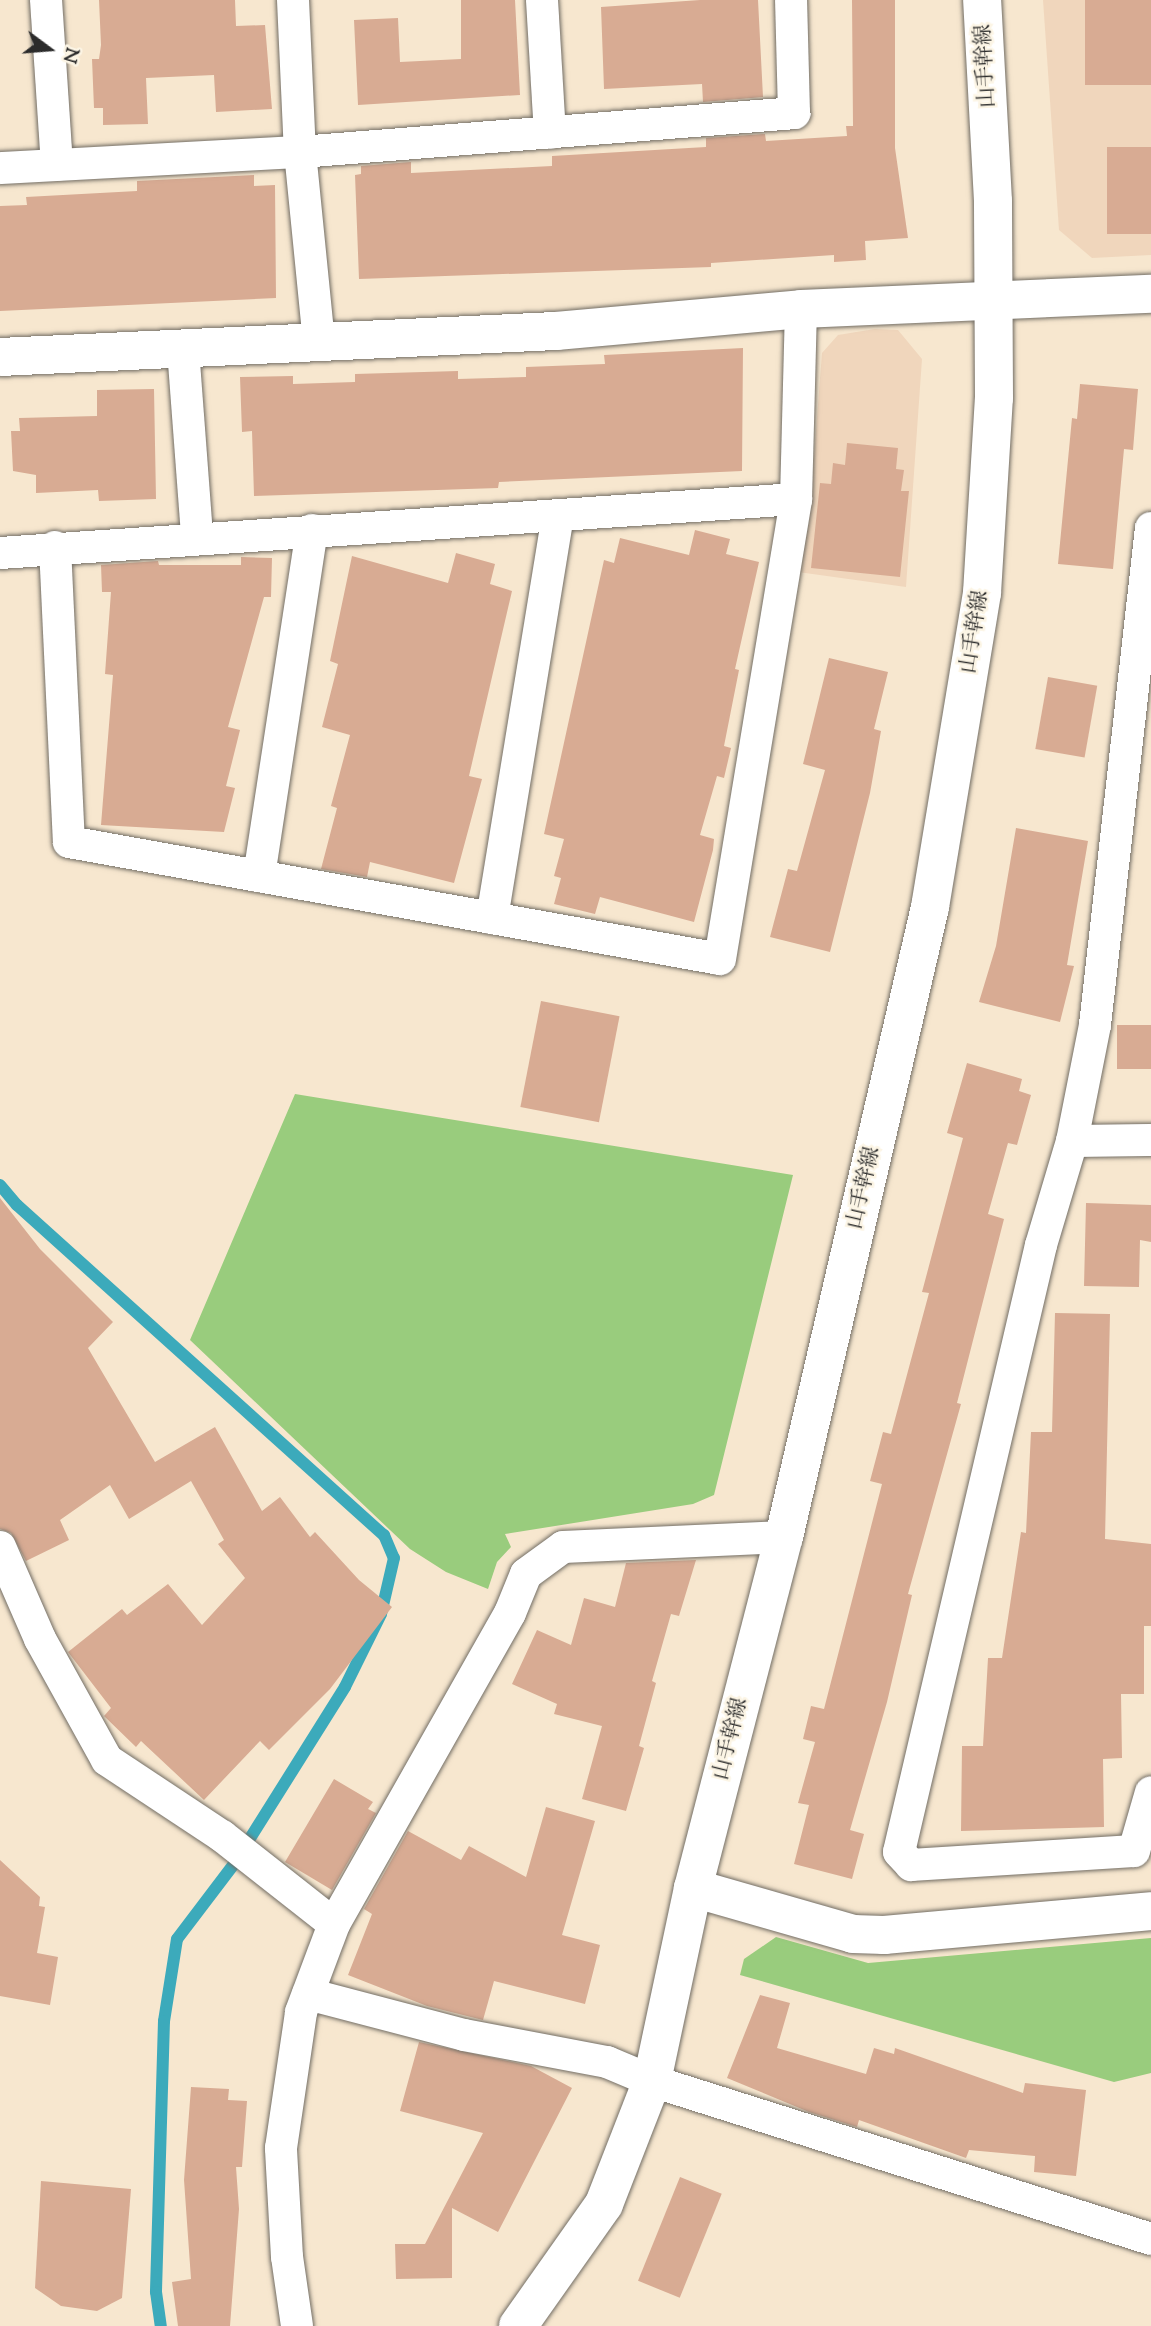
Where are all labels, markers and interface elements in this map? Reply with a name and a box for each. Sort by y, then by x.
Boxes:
north arrow [14,14,84,84]
street label: 山手幹線 [971,23,1001,109]
text: N [55,44,85,66]
street label: 山手幹線 [956,589,994,675]
street label: 山手幹線 [842,1144,886,1232]
street label: 山手幹線 [709,1695,753,1783]

